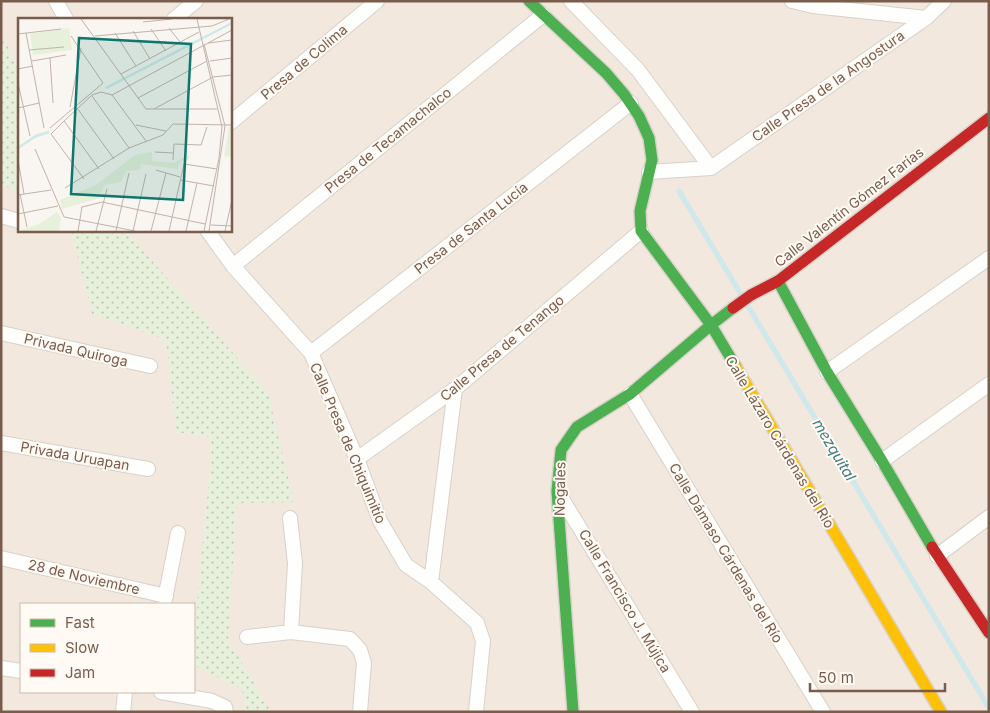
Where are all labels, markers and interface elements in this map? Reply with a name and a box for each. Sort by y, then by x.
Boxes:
inset map [18,18,231,231]
street label: Presa de Colima [257,21,350,103]
street label: Calle Presa de la Angostura [748,26,907,145]
street label: Presa de Tecamachalco [321,83,454,196]
street label: Calle Valentín Gómez Farías [771,143,927,270]
street label: Presa de Santa Lucía [411,178,531,277]
street label: Calle Presa de Tenango [436,291,567,404]
street label: Privada Quiroga [23,329,130,370]
street label: Calle Lázaro Cárdenas del Río [722,353,839,531]
street label: Calle Presa de Chiquimitío [307,360,390,526]
water label: mezquital [809,415,861,484]
street label: Privada Uruapan [19,438,131,473]
street label: Calle Dámaso Cárdenas del Río [666,460,787,646]
street label: Nogales [551,462,568,516]
street label: Calle Francisco J. Mújica [576,526,675,676]
street label: 28 de Noviembre [27,555,142,598]
legend [20,603,195,693]
text: Fast [65,613,95,632]
text: Slow [65,638,99,657]
scale bar [810,660,945,692]
text: Jam [65,663,95,682]
text: 50 m [818,668,854,687]

